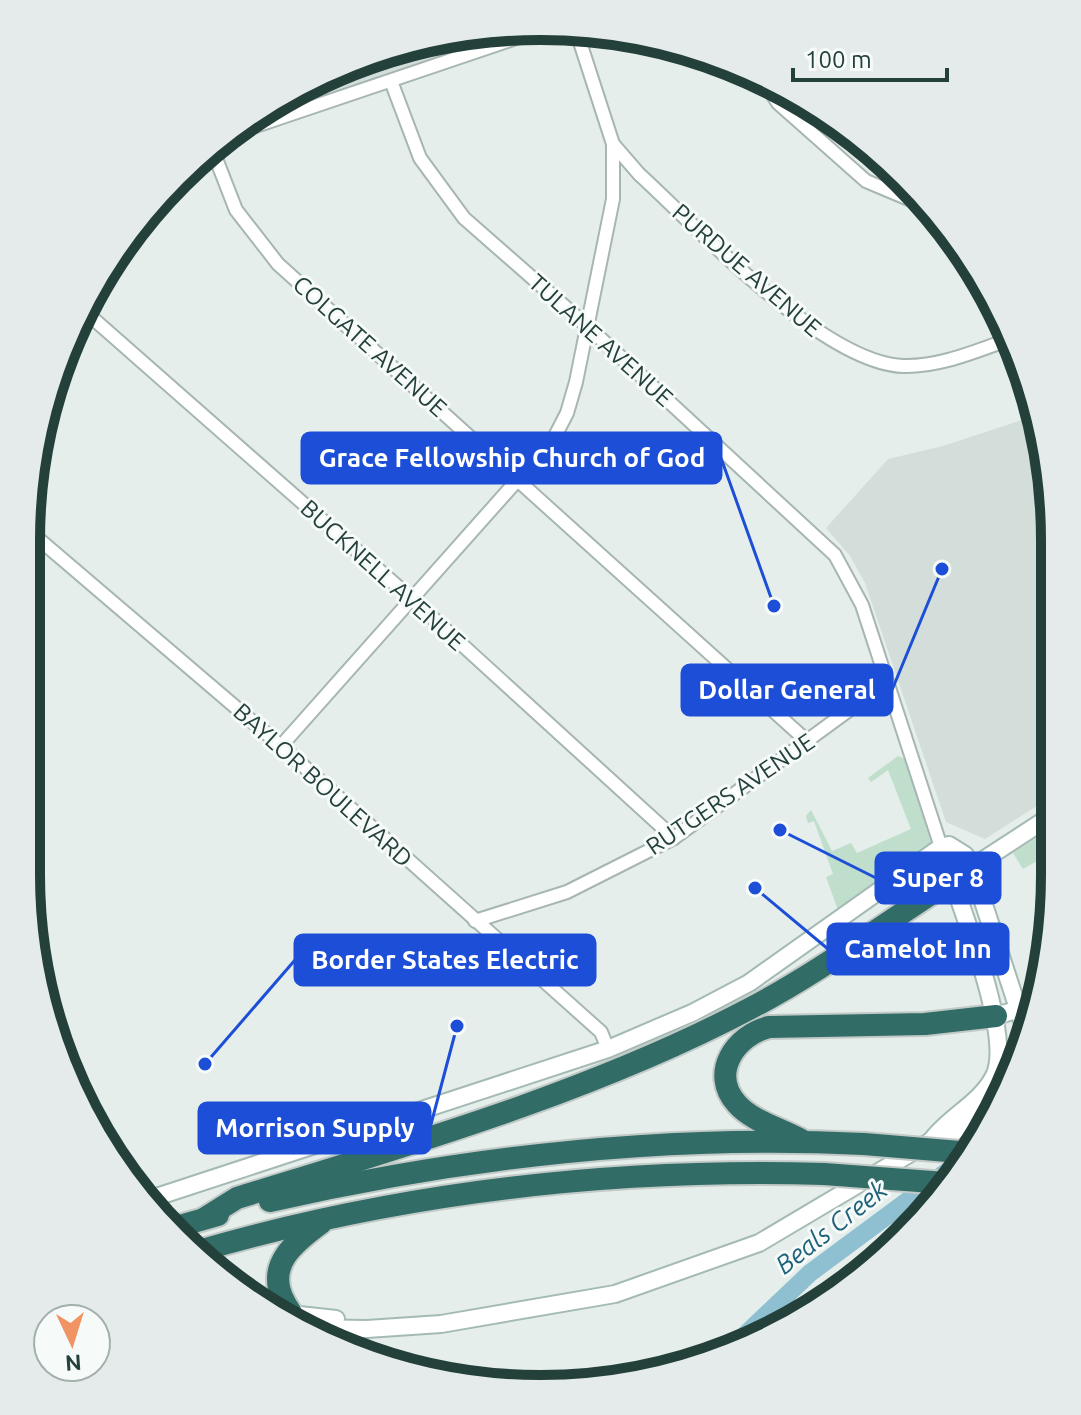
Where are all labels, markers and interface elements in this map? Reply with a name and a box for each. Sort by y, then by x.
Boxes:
scale bar [793,32,947,82]
text: 100 m [805,46,872,73]
street label: PURDUE AVENUE [667,198,827,342]
street label: TULANE AVENUE [523,268,679,412]
street label: COLGATE AVENUE [288,270,452,422]
callout: Grace Fellowship Church of God [302,433,721,483]
text: Grace Fellowship Church of God [319,443,705,472]
street label: BUCKNELL AVENUE [295,494,471,656]
callout: Dollar General [682,665,892,715]
text: Dollar General [698,675,876,704]
street label: BAYLOR BOULEVARD [228,698,418,872]
street label: RUTGERS AVENUE [641,728,819,860]
callout: Super 8 [876,853,1000,903]
text: Super 8 [892,863,984,892]
callout: Camelot Inn [828,924,1008,974]
text: Camelot Inn [844,934,992,963]
callout: Border States Electric [295,935,595,985]
text: Border States Electric [311,945,579,974]
callout: Morrison Supply [199,1103,430,1153]
text: Morrison Supply [215,1113,415,1142]
water label: Beals Creek [770,1174,893,1279]
north arrow [32,1303,112,1383]
text: N [64,1350,82,1376]

